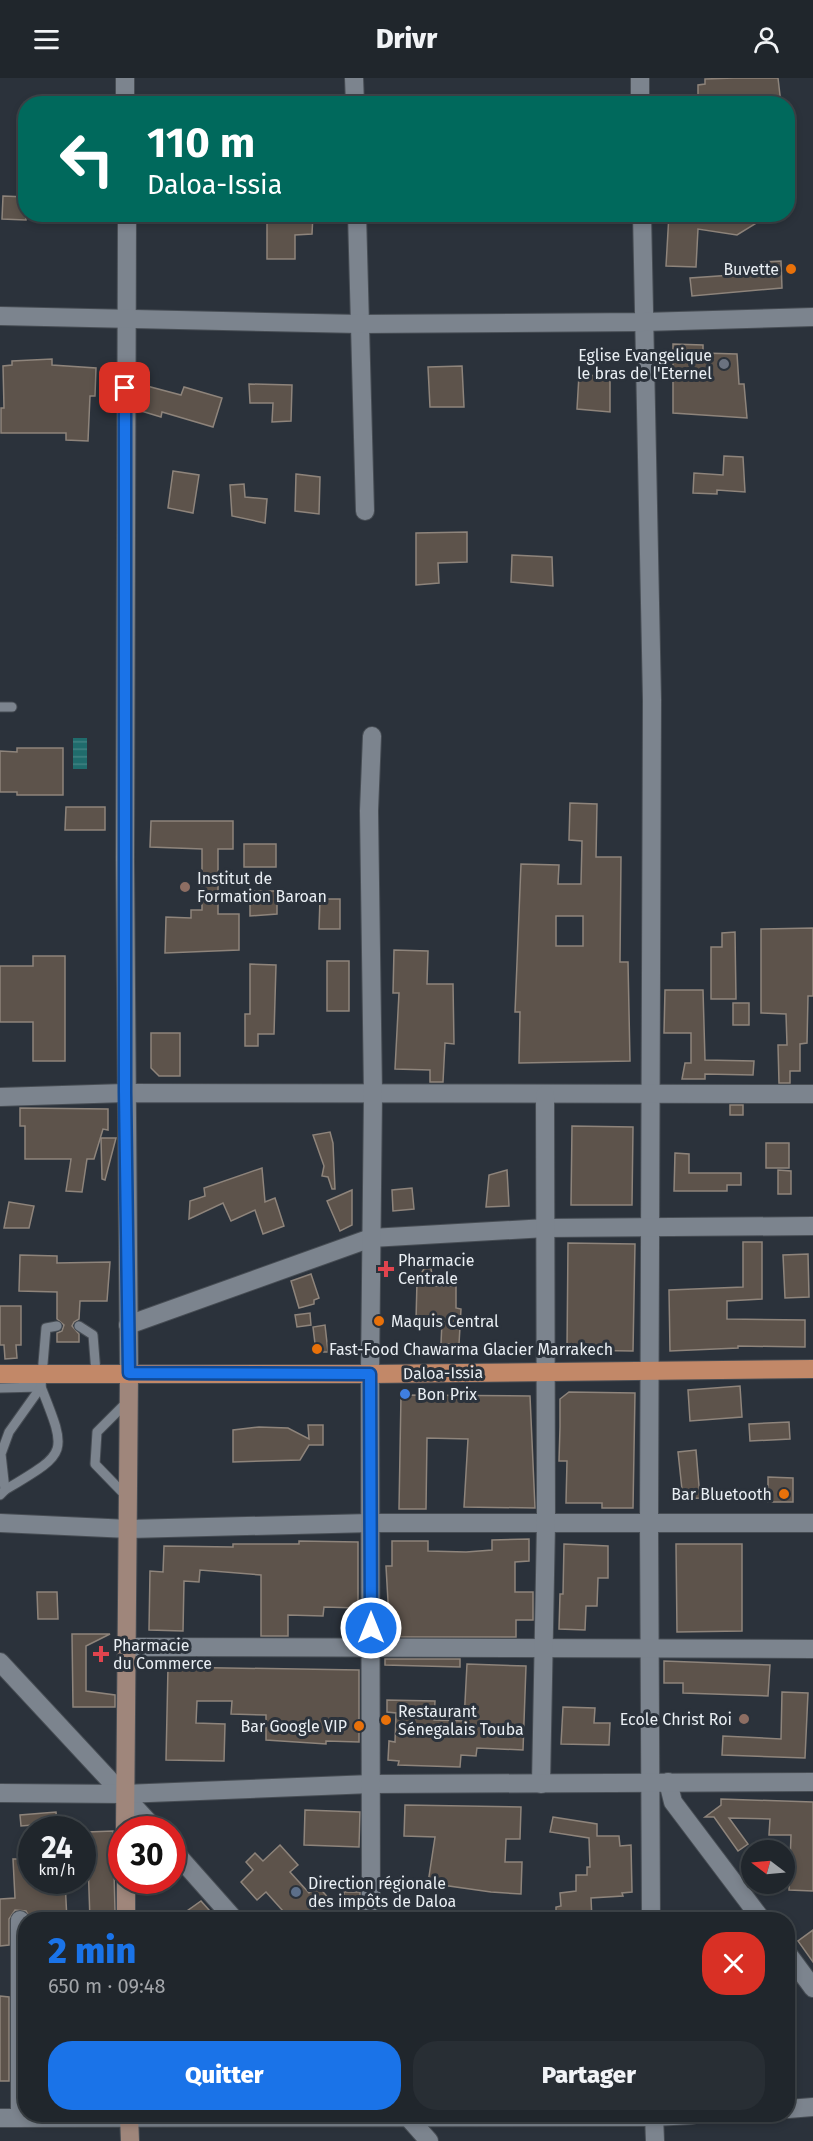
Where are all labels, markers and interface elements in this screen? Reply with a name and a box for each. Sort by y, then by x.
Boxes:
icon: menu [30,23,63,56]
text: Drivr [376,23,437,55]
icon: person [750,23,783,56]
text: 110 m [147,118,255,168]
icon: left [48,120,126,198]
text: Daloa-Issia [147,169,282,201]
place label: Buvette [723,260,779,279]
marker: Buvette [784,262,798,276]
place label: Eglise Evangelique le bras de l'Eternel [577,346,712,383]
marker: Eglise Evangelique le bras de l'Eternel [717,357,731,371]
pin [99,362,150,413]
icon: arrive [108,371,141,404]
place label: Institut de Formation Baroan [197,869,327,906]
marker: Institut de Formation Baroan [178,880,192,894]
place label: Pharmacie Centrale [398,1251,475,1288]
marker: Pharmacie Centrale [379,1262,393,1276]
place label: Maquis Central [391,1312,499,1331]
marker: Maquis Central [372,1314,386,1328]
place label: Fast-Food Chawarma Glacier Marrakech [329,1340,613,1359]
marker: Fast-Food Chawarma Glacier Marrakech [310,1342,324,1356]
street label: Daloa-Issia [403,1363,483,1383]
place label: Bon Prix [417,1385,477,1404]
marker: Bon Prix [398,1387,412,1401]
place label: Bar Bluetooth [671,1485,772,1504]
marker: Bar Bluetooth [777,1487,791,1501]
position arrow [339,1596,403,1660]
place label: Pharmacie du Commerce [113,1636,212,1673]
marker: Pharmacie du Commerce [94,1647,108,1661]
place label: Restaurant Sénegalais Touba [398,1702,524,1739]
place label: Ecole Christ Roi [620,1710,732,1729]
marker: Ecole Christ Roi [737,1712,751,1726]
marker: Restaurant Sénegalais Touba [379,1713,393,1727]
place label: Bar Google VIP [241,1717,347,1736]
marker: Bar Google VIP [352,1719,366,1733]
speed limit sign: 30 [108,1816,186,1894]
text: 24 [41,1830,73,1866]
north arrow [741,1840,795,1894]
map controls [741,1840,795,1894]
text: km/h [38,1861,76,1879]
place label: Direction régionale des impôts de Daloa [308,1874,456,1911]
marker: Direction régionale des impôts de Daloa [289,1885,303,1899]
text: 2 min [48,1929,136,1973]
button: close [702,1932,765,1995]
text: 650 m · 09:48 [48,1974,165,1998]
button: Quitter [48,2041,401,2110]
button: Partager [413,2041,765,2110]

